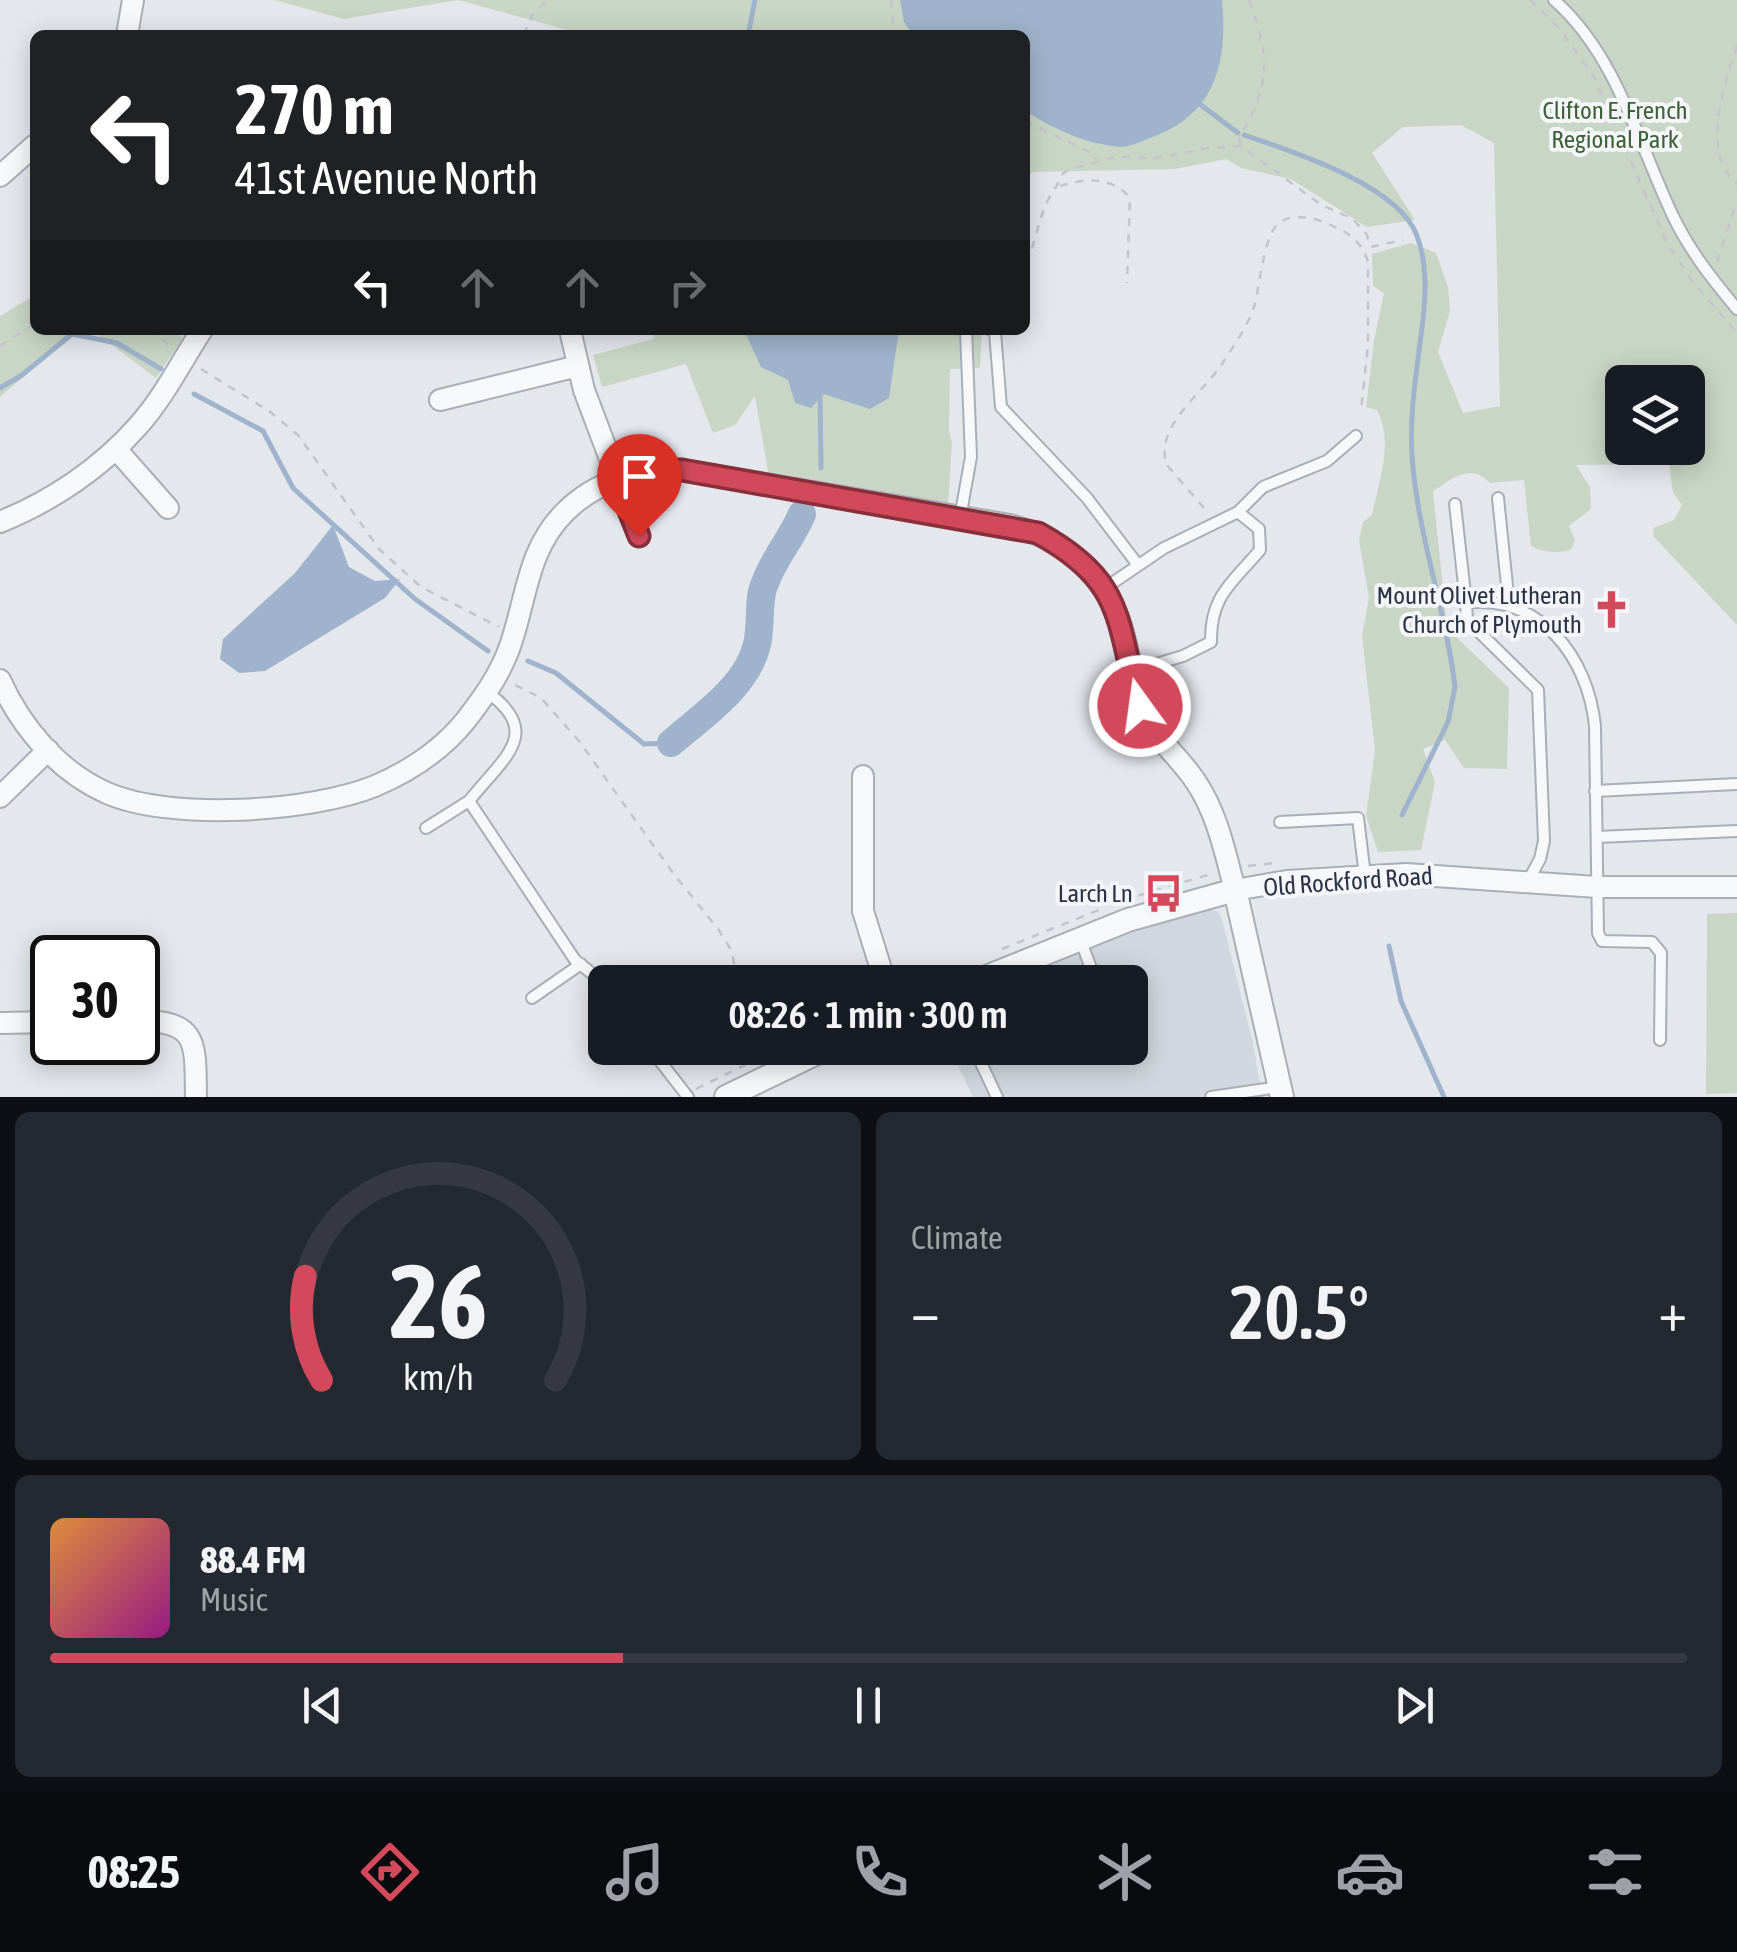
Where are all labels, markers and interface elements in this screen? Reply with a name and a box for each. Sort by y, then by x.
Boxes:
text: 270 m [235,69,394,149]
icon: left [70,70,200,200]
park label: Clifton E. French Regional Park [1542,96,1688,153]
text: 41st Avenue North [235,152,538,204]
icon: left [345,260,400,315]
icon: ahead [450,260,505,315]
icon: ahead [555,260,610,315]
icon: right [660,260,715,315]
map controls [1605,365,1705,465]
button: layers [1605,365,1705,465]
pin [597,434,682,537]
icon: arrive [612,449,667,504]
place label: Mount Olivet Lutheran Church of Plymouth [1377,581,1582,638]
church icon: Mount Olivet Lutheran Church of Plymouth [1591,588,1633,630]
position arrow [1088,654,1192,758]
street label: Old Rockford Road [1262,861,1434,901]
bus stop icon: Larch Ln [1142,872,1184,914]
place label: Larch Ln [1058,879,1133,907]
speed limit sign: 30 [30,935,160,1065]
text: 08:26 · 1 min · 300 m [728,993,1008,1036]
text: Climate [911,1219,1003,1256]
text: 26 [389,1241,487,1360]
text: 20.5° [1229,1269,1369,1355]
text: − [911,1280,940,1343]
text: + [1658,1280,1687,1343]
text: km/h [403,1357,473,1398]
text: 88.4 FM [200,1538,306,1581]
text: Music [200,1581,267,1618]
icon: previous [295,1678,350,1733]
icon: pause [841,1678,896,1733]
icon: next [1387,1678,1442,1733]
icon: directions [355,1837,425,1907]
icon: music [600,1837,670,1907]
icon: phone [845,1837,915,1907]
icon: climate [1090,1837,1160,1907]
icon: car [1335,1837,1405,1907]
icon: filters [1580,1837,1650,1907]
text: 08:25 [87,1846,180,1898]

